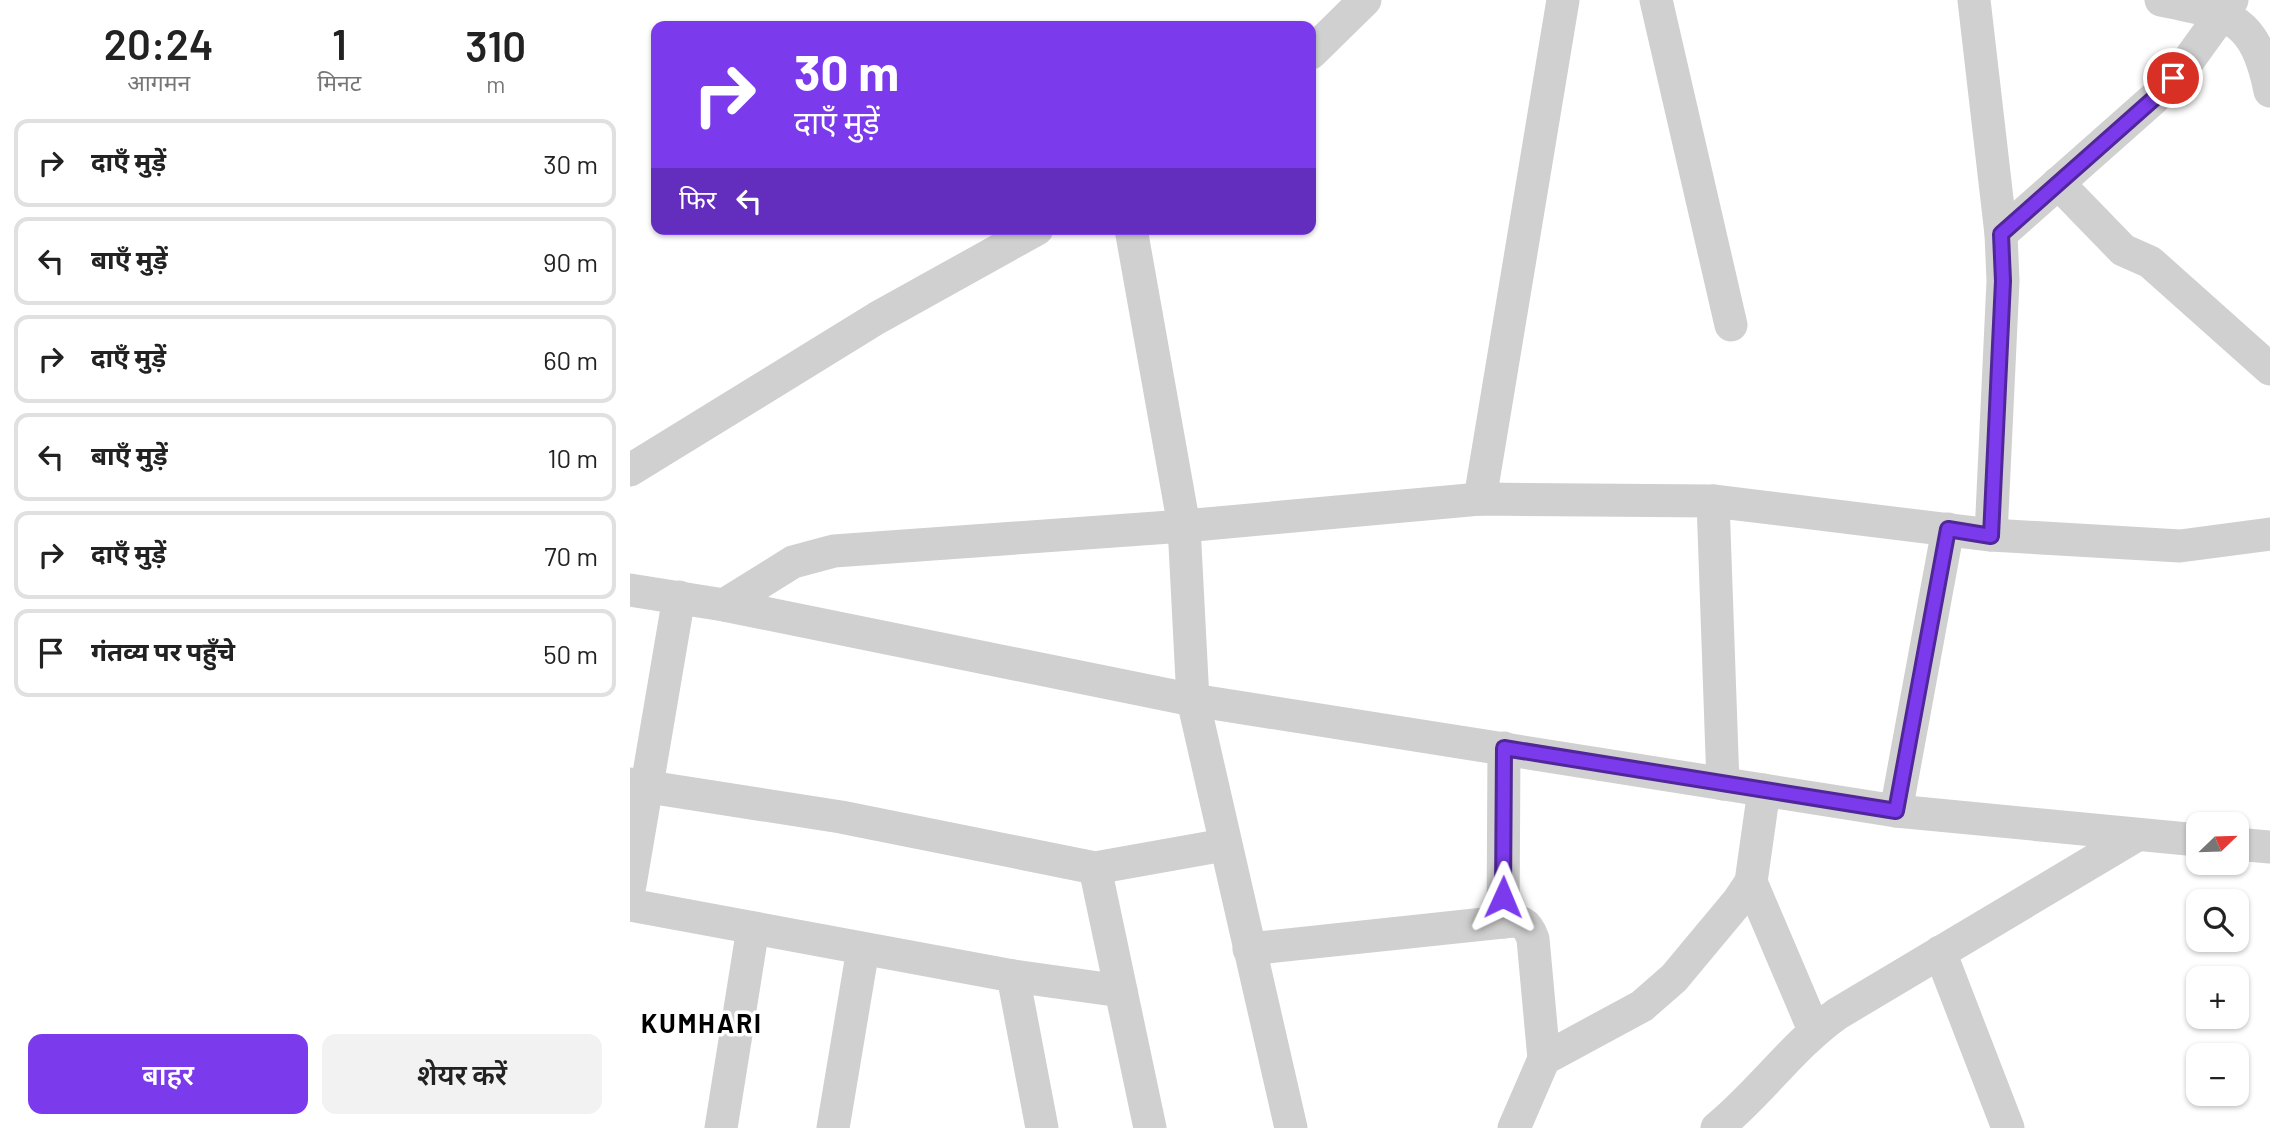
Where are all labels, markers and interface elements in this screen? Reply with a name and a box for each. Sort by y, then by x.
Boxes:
text: 20:24 [104,18,213,68]
text: 1 [332,18,347,68]
text: 310 [465,20,526,70]
text: 30 m [794,42,899,101]
pin [2143,48,2203,108]
icon: right [679,49,770,140]
icon: arrive [2154,59,2192,97]
text: आगमन [127,68,190,96]
text: मिनट [317,68,361,96]
text: m [486,70,505,98]
text: दाएँ मुड़ें [794,102,880,140]
icon: right [32,144,70,182]
text: दाएँ मुड़ें [91,145,166,176]
text: 30 m [543,148,598,179]
icon: left [730,182,768,220]
text: फिर [679,183,716,214]
icon: left [32,242,70,280]
text: बाएँ मुड़ें [91,243,168,274]
text: 90 m [543,246,598,277]
icon: right [32,340,70,378]
text: दाएँ मुड़ें [91,341,166,372]
text: 60 m [543,344,598,375]
icon: left [32,438,70,476]
text: बाएँ मुड़ें [91,439,168,470]
text: 10 m [548,442,598,473]
icon: right [32,536,70,574]
text: दाएँ मुड़ें [91,537,166,568]
text: 70 m [544,540,598,571]
icon: arrive [32,634,70,672]
text: गंतव्य पर पहुँचे [91,635,235,666]
text: 50 m [543,638,598,669]
north arrow [2186,812,2249,875]
map controls [2186,812,2249,1106]
position arrow [1466,860,1540,934]
button: search [2186,889,2249,952]
button: + [2186,966,2249,1029]
district label: KUMHARI [641,1007,763,1038]
button: बाहर [28,1034,308,1114]
button: शेयर करें [322,1034,602,1114]
button: − [2186,1043,2249,1106]

